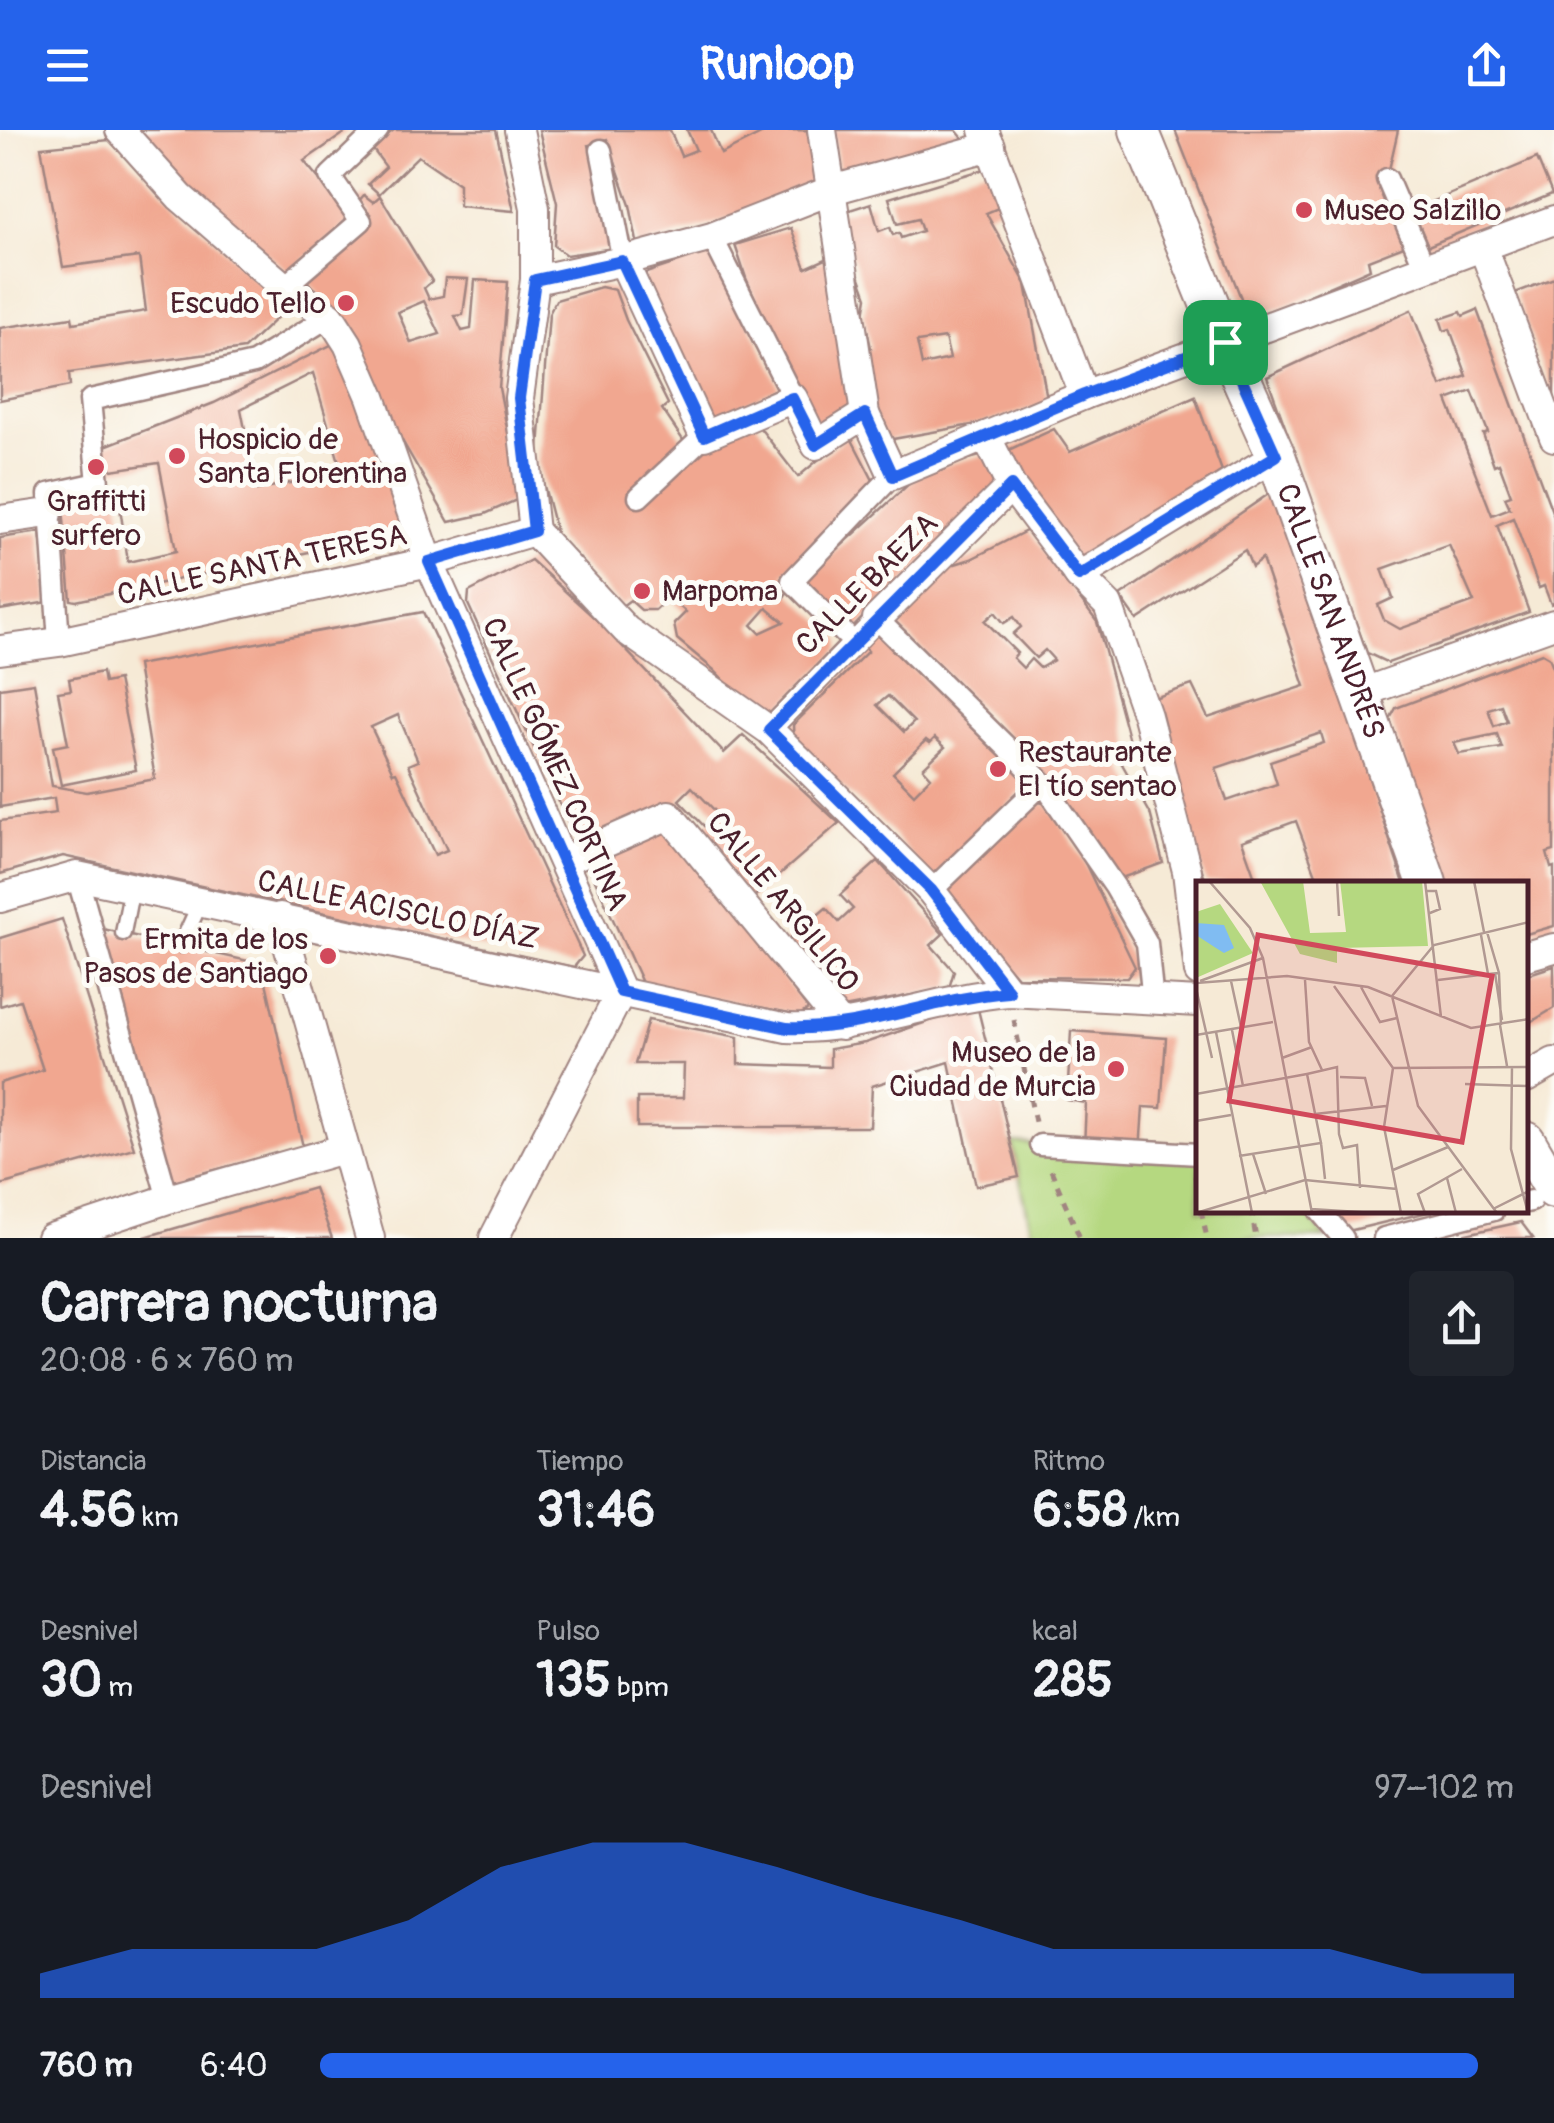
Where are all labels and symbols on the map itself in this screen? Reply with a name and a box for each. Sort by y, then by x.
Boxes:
place label: Museo Salzillo [1324,192,1501,229]
marker: Museo Salzillo [1293,199,1315,221]
place label: Escudo Tello [170,285,326,322]
marker: Escudo Tello [335,292,357,314]
pin [1183,300,1268,385]
place label: Hospicio de Santa Florentina [197,421,407,492]
marker: Hospicio de Santa Florentina [166,445,188,467]
marker: Graffitti surfero [85,456,107,478]
street label: CALLE SAN ANDRÉS [1269,478,1393,743]
place label: Graffitti surfero [46,483,146,554]
street label: CALLE BAEZA [788,505,946,663]
street label: CALLE SANTA TERESA [114,516,410,614]
place label: Marpoma [662,573,778,610]
marker: Marpoma [631,580,653,602]
street label: CALLE GÓMEZ CORTINA [474,612,636,916]
place label: Restaurante El tío sentao [1018,734,1177,805]
marker: Restaurante El tío sentao [987,758,1009,780]
street label: CALLE ARGILICO [699,805,867,999]
street label: CALLE ACISCLO DÍAZ [254,862,542,958]
inset map [1196,881,1529,1213]
place label: Ermita de los Pasos de Santiago [83,921,308,992]
marker: Ermita de los Pasos de Santiago [317,945,339,967]
place label: Museo de la Ciudad de Murcia [889,1034,1096,1105]
marker: Museo de la Ciudad de Murcia [1105,1058,1127,1080]

